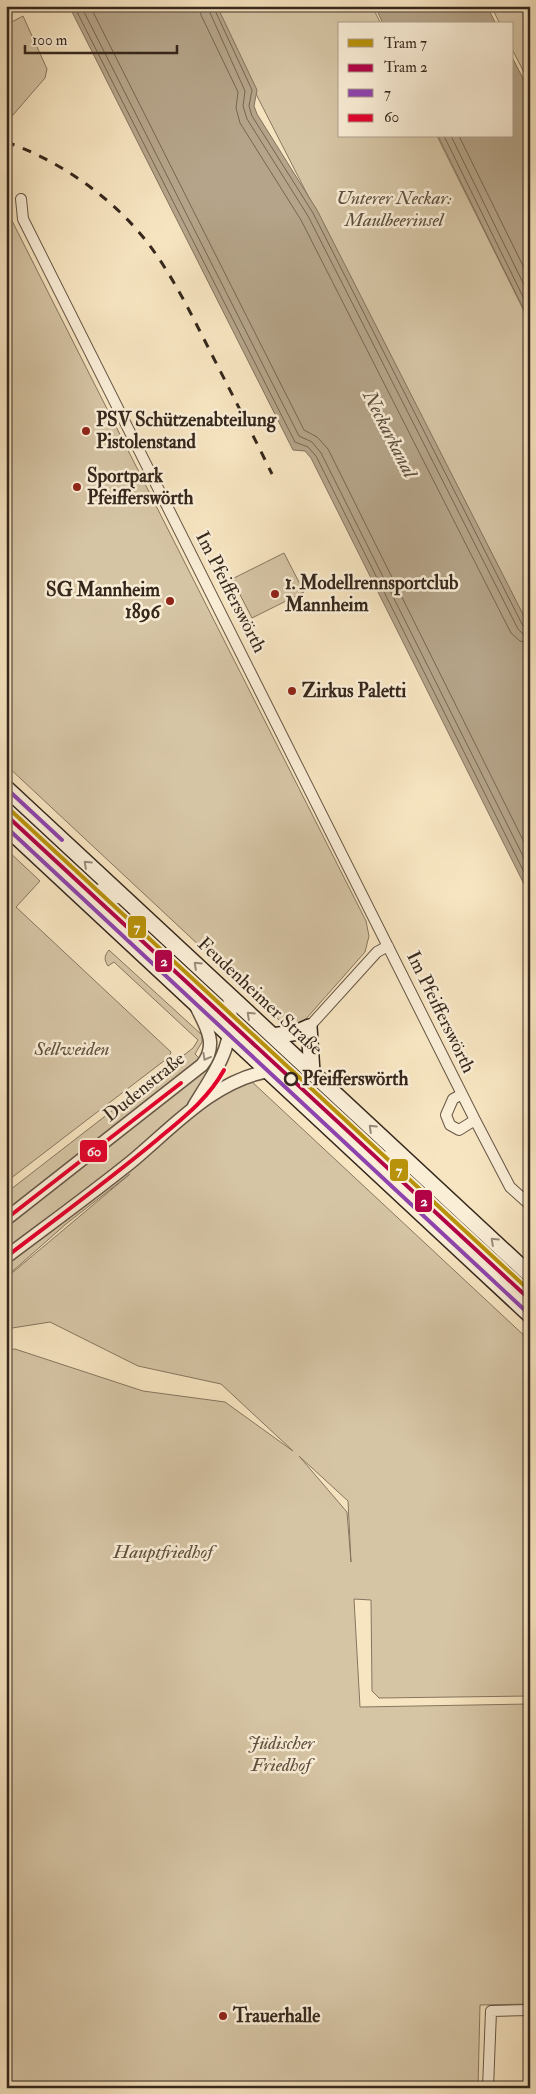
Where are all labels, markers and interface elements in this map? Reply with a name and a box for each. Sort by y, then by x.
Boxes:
scale bar [25,22,178,54]
legend [338,22,514,138]
text: 100 m [32,31,68,50]
text: Tram 7 [384,34,427,53]
text: Tram 2 [384,58,428,77]
text: 7 [384,84,391,103]
text: 60 [384,108,399,127]
park label: Unterer Neckar: Maulbeerinsel [336,186,452,232]
water label: Neckarkanal [357,385,424,484]
place label: PSV Schützenabteilung Pistolenstand [96,408,277,454]
marker: PSV Schützenabteilung Pistolenstand [80,425,92,437]
place label: Sportpark Pfeifferswörth [87,464,193,510]
marker: Sportpark Pfeifferswörth [71,481,83,493]
street label: Im Pfeifferswörth [190,527,272,657]
place label: 1. Modellrennsportclub Mannheim [284,571,459,617]
place label: SG Mannheim 1896 [46,578,161,624]
marker: 1. Modellrennsportclub Mannheim [269,588,281,600]
marker: SG Mannheim 1896 [164,595,176,607]
place label: Zirkus Paletti [302,679,406,703]
marker: Zirkus Paletti [286,685,298,697]
one-way arrow [84,861,93,870]
line badge: 7 [127,915,147,939]
text: 7 [134,919,141,936]
street label: Feudenheimer Straße [192,932,328,1060]
street label: Im Pfeifferswörth [401,947,481,1077]
line badge: 2 [154,949,173,973]
text: 2 [160,953,168,970]
one-way arrow [194,962,203,971]
one-way arrow [247,1012,256,1021]
park label: Sellweiden [33,1037,110,1061]
street label: Dudenstraße [98,1047,190,1127]
one-way arrow [202,1052,212,1061]
place label: Pfeifferswörth [302,1067,408,1091]
marker: Pfeifferswörth [284,1072,298,1086]
one-way arrow [369,1125,378,1134]
line badge: 60 [79,1139,108,1163]
text: 60 [87,1143,101,1160]
line badge: 7 [389,1158,409,1182]
text: 7 [396,1162,403,1179]
line badge: 2 [414,1189,433,1213]
text: 2 [420,1193,428,1210]
one-way arrow [491,1238,500,1247]
park label: Hauptfriedhof [112,1540,217,1564]
park label: Jüdischer Friedhof [248,1731,315,1777]
place label: Trauerhalle [232,2004,320,2028]
marker: Trauerhalle [217,2010,229,2022]

